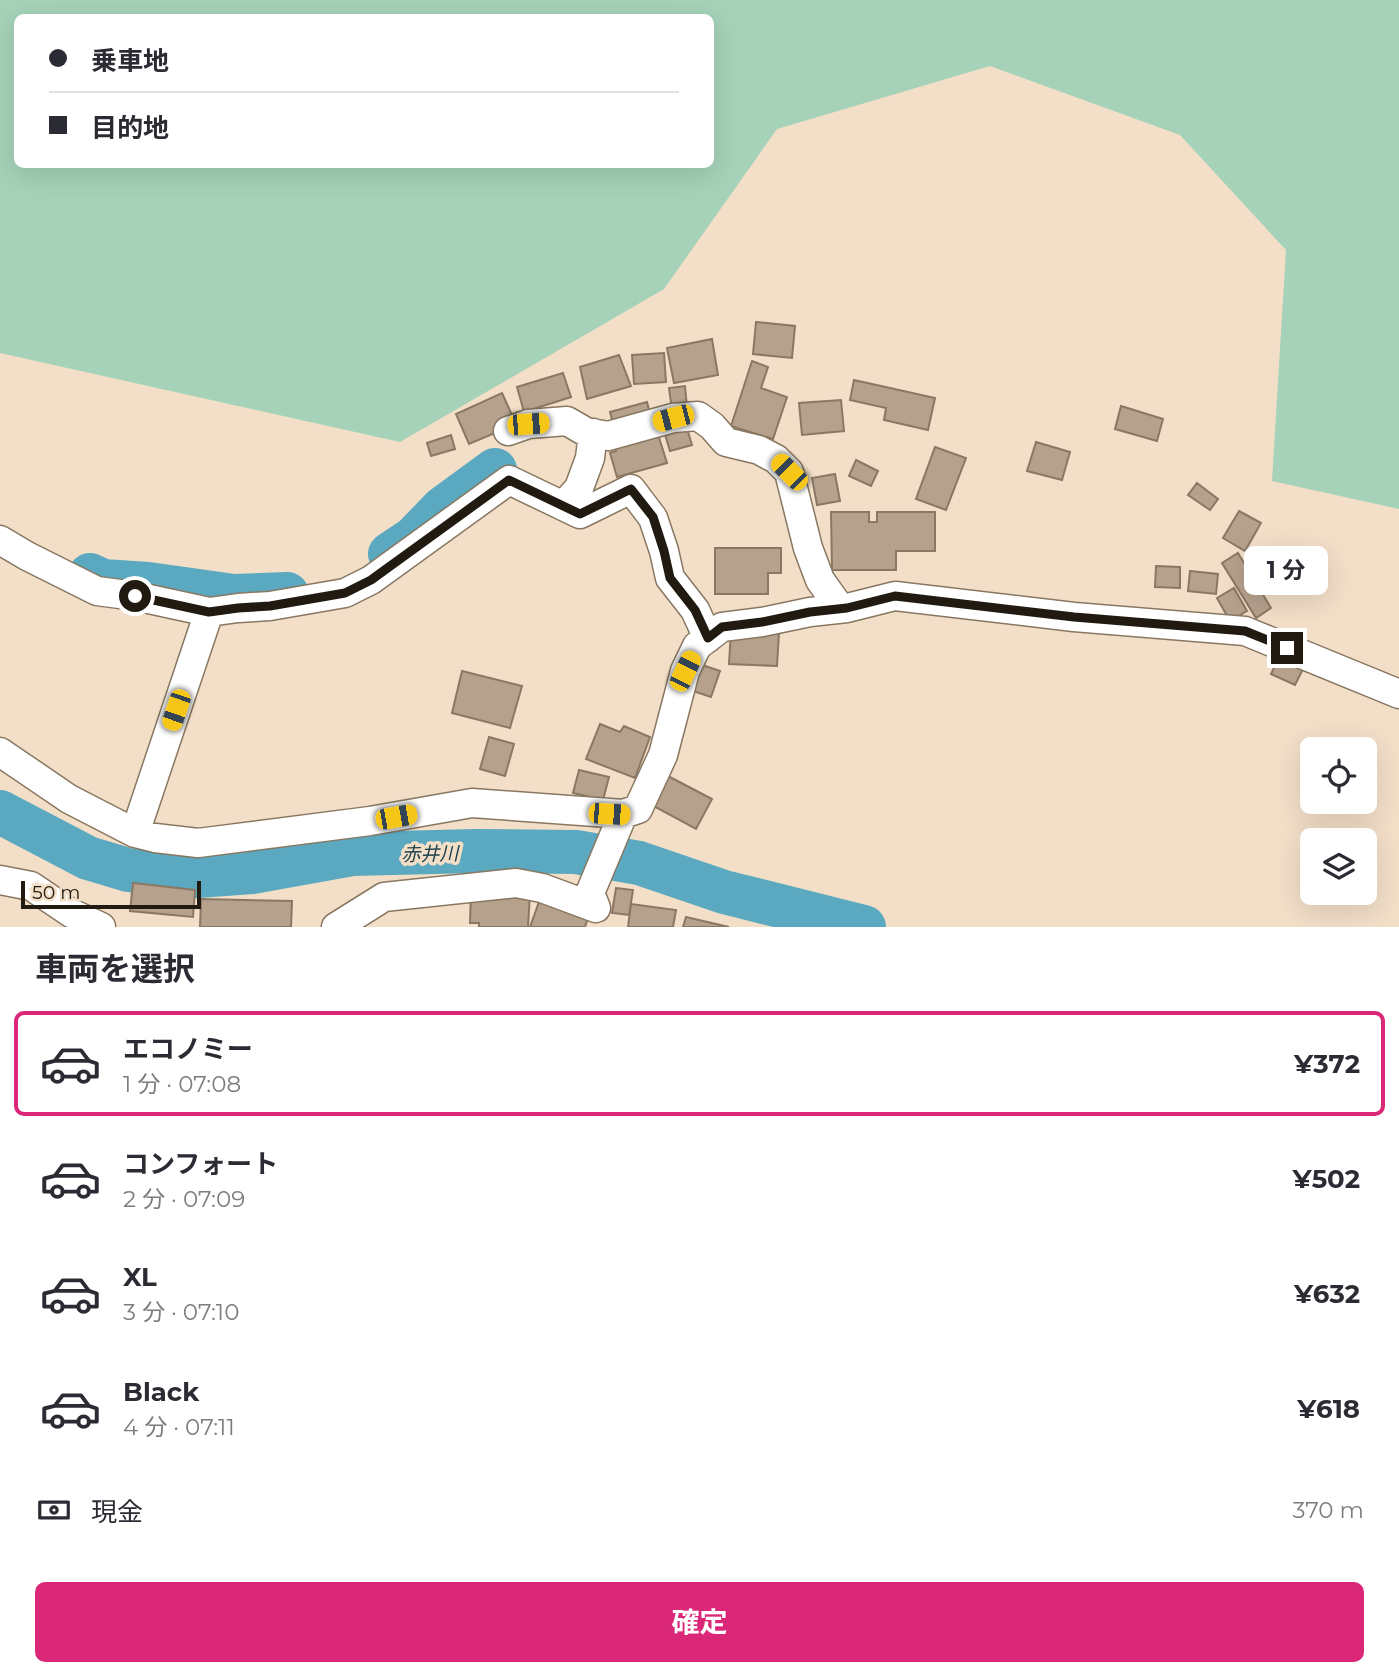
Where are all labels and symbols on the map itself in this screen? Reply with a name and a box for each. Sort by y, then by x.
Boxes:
car [650,402,697,434]
car [507,412,550,436]
car [767,450,812,494]
callout: 1 分 [1245,546,1329,596]
route start [119,580,151,612]
route end [1271,632,1303,664]
car [667,648,704,694]
car [160,687,193,733]
car [588,802,631,826]
car [374,803,419,831]
water label: 赤井川 [401,842,461,866]
scale bar [21,878,201,910]

